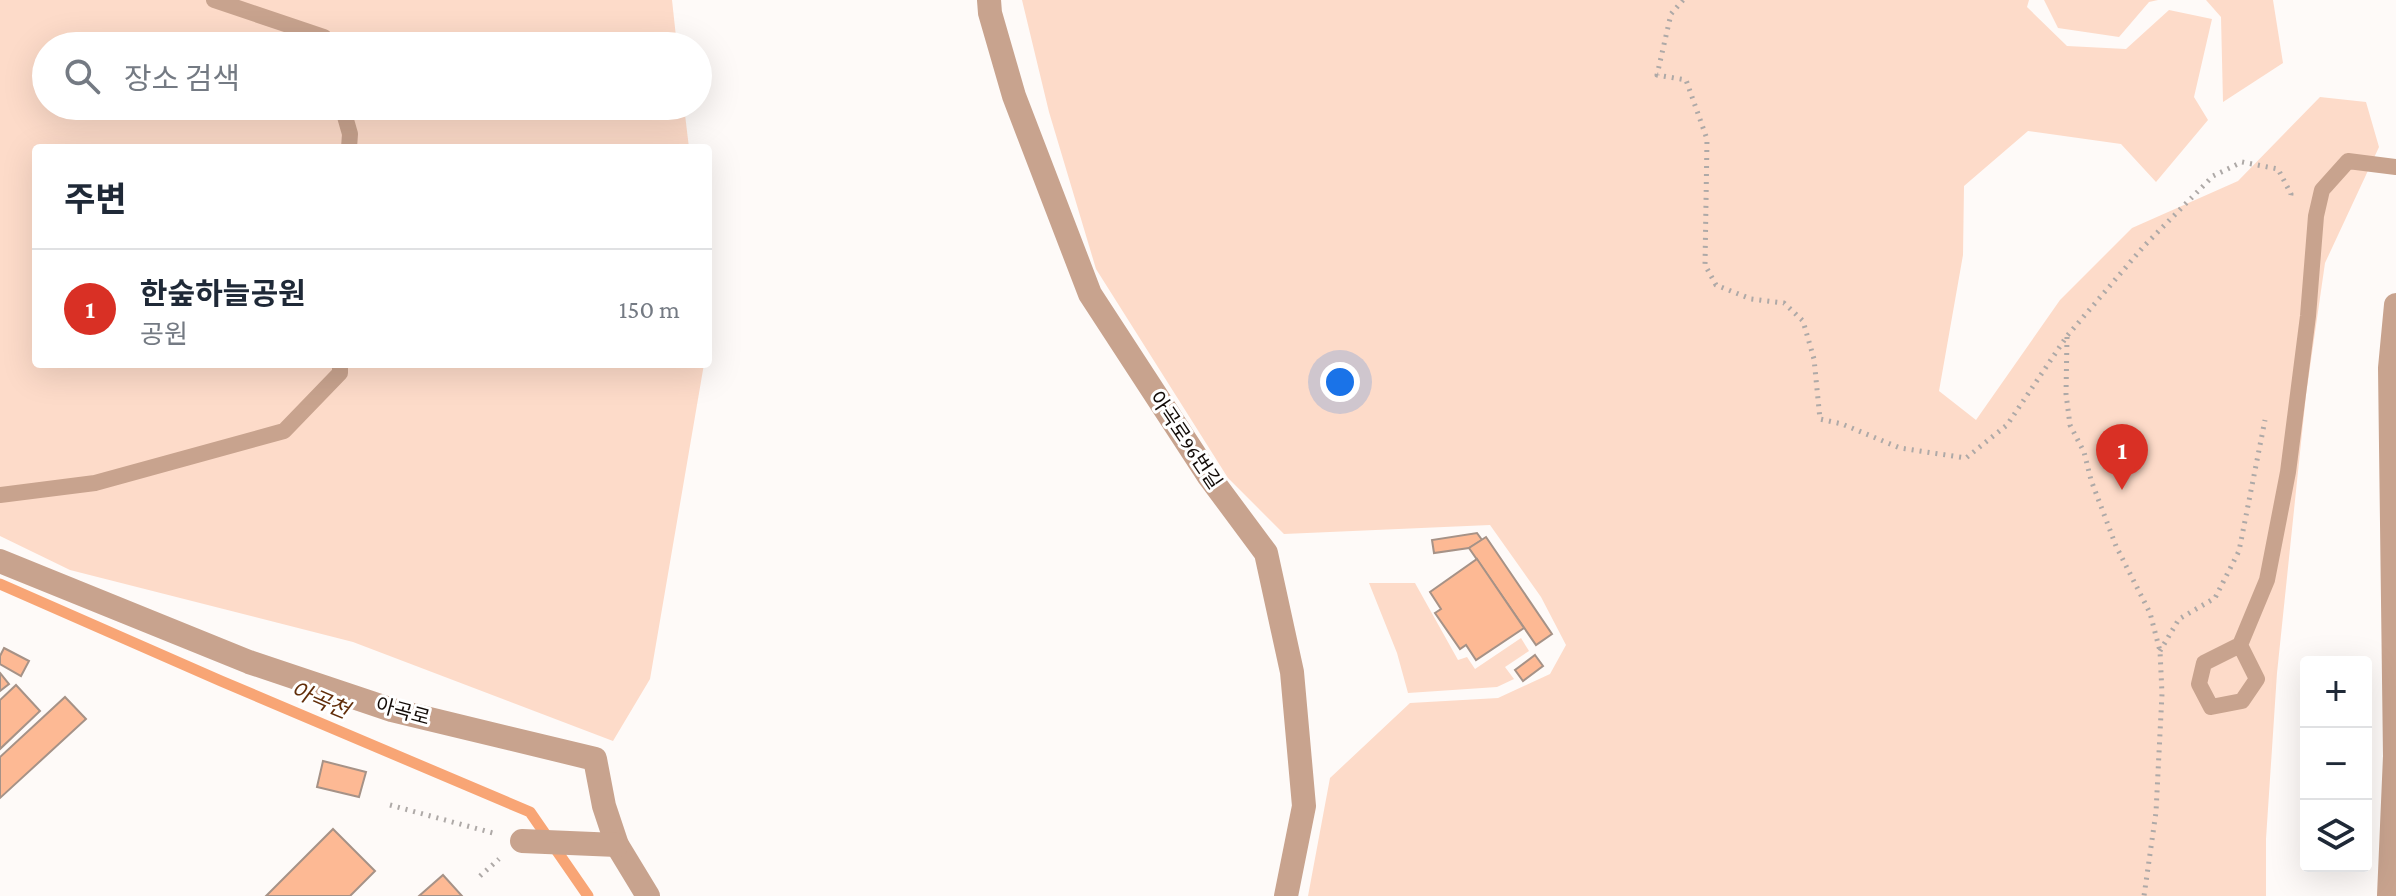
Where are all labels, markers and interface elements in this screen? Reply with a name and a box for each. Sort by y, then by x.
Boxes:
search box [32,32,712,120]
icon: search [60,54,104,98]
text: 장소 검색 [124,62,240,95]
text: 주변 [64,181,127,218]
text: 한숲하늘공원 [140,277,306,310]
text: 1 [85,295,95,324]
text: 150 m [619,295,680,324]
text: 공원 [140,320,188,349]
your location [1320,362,1360,402]
street label: 아곡로96번길 [1145,387,1227,493]
pin: 1 [2096,424,2148,490]
map controls [2300,656,2372,872]
button: + [2300,656,2372,728]
water label: 아곡천 [287,677,355,724]
street label: 아곡로 [373,693,433,729]
button: − [2300,728,2372,800]
button: layers [2300,800,2372,872]

